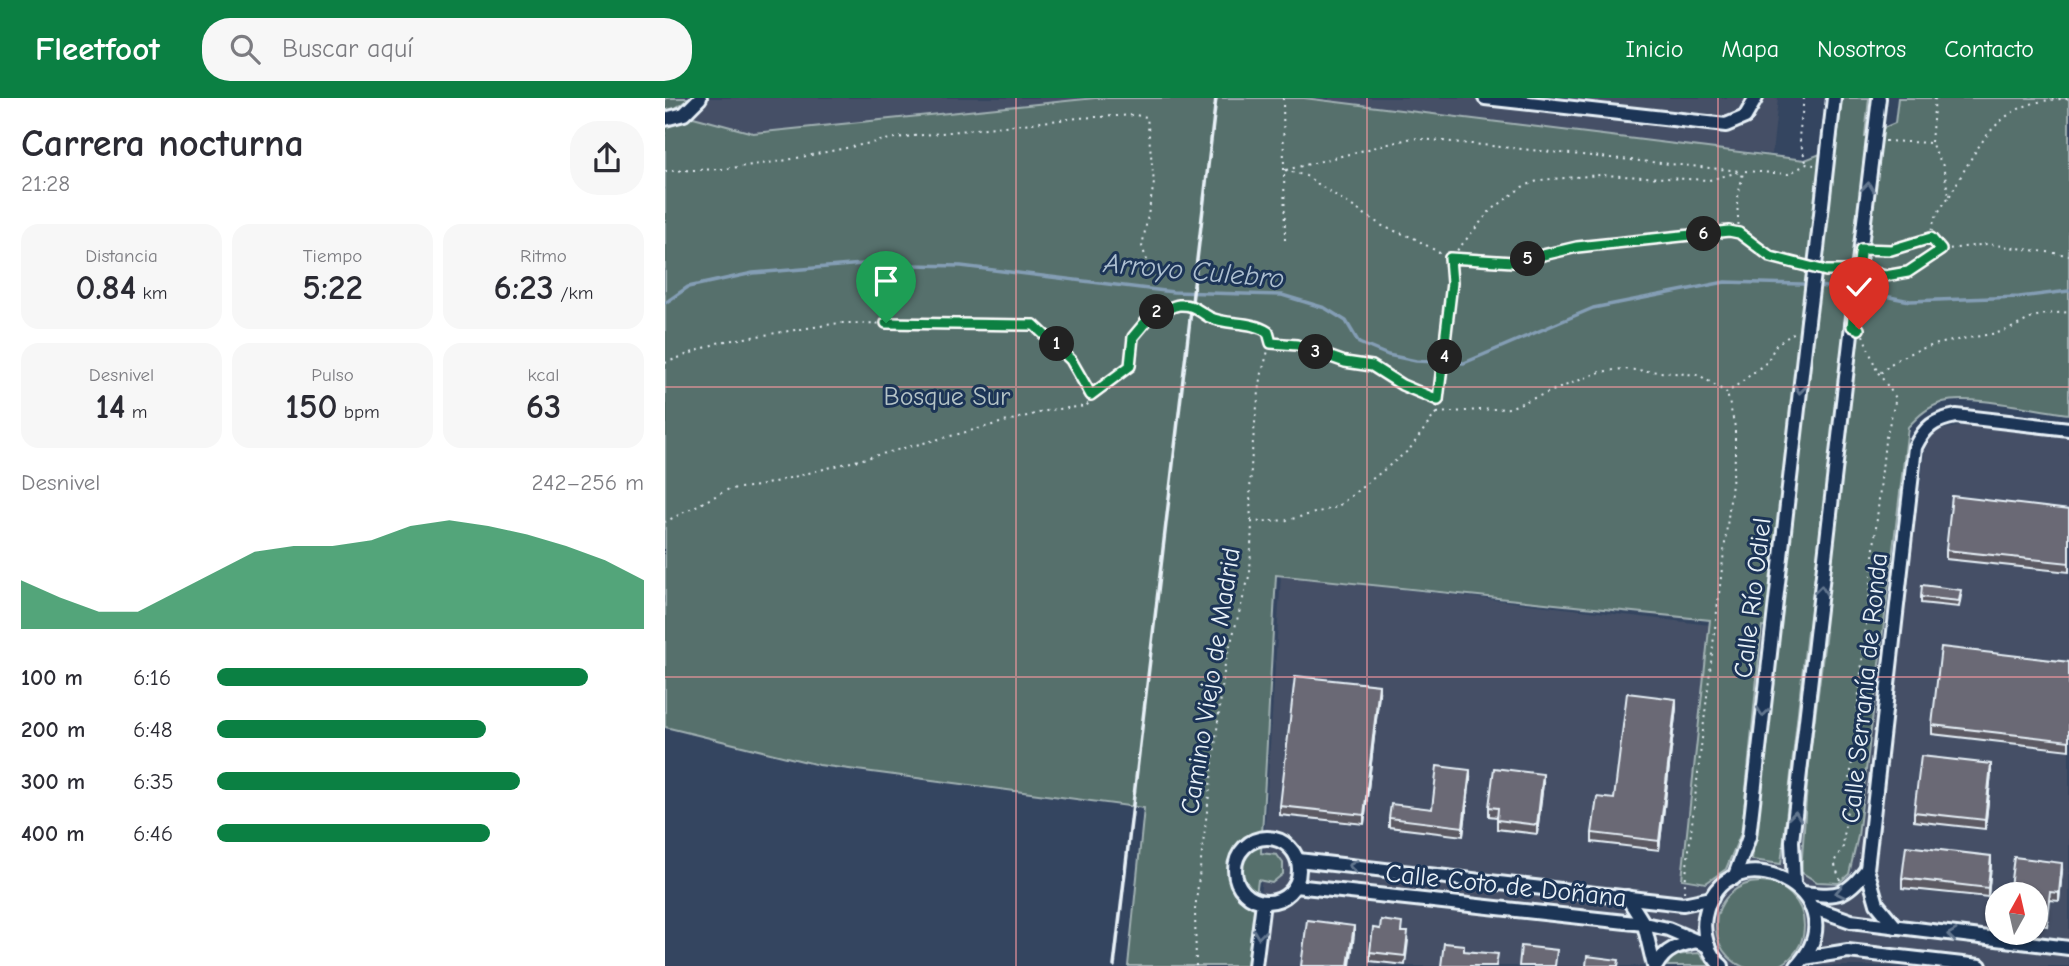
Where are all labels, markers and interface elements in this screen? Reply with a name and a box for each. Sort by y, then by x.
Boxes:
search box [202,18,692,81]
text: Fleetfoot [35,30,160,68]
icon: search [226,30,264,68]
text: Buscar aquí [282,34,413,64]
text: Inicio [1626,35,1683,63]
text: Mapa [1721,35,1779,63]
text: Nosotros [1817,35,1906,63]
text: Contacto [1944,35,2034,63]
button: share [570,121,644,195]
text: Carrera nocturna [21,122,304,166]
text: 21:28 [21,170,70,197]
one-way arrow [1861,181,1876,192]
pin: 6 [1686,216,1721,252]
text: 6 [1699,222,1708,244]
pin: 5 [1511,242,1545,276]
text: Distancia [85,245,158,267]
text: Tiempo [303,245,362,267]
text: Ritmo [520,245,567,267]
water label: Arroyo Culebro [1101,247,1286,295]
text: 5 [1522,247,1533,269]
pin [856,251,916,323]
pin [1829,257,1889,329]
icon: arrive [867,262,905,300]
text: 0.84 [76,267,136,308]
text: 5:22 [302,267,363,308]
text: 6:23 [494,267,554,308]
icon: check [1840,268,1878,306]
text: km [136,282,167,304]
text: /km [554,282,593,304]
pin: 2 [1140,294,1175,330]
text: 2 [1152,300,1161,322]
pin: 1 [1039,327,1075,362]
text: 1 [1053,332,1060,354]
pin: 3 [1299,334,1333,370]
text: 3 [1311,340,1320,362]
pin: 4 [1427,340,1463,374]
text: 4 [1440,345,1449,367]
text: Desnivel [89,364,154,386]
text: Pulso [311,364,354,386]
text: kcal [528,364,559,386]
park label: Bosque Sur [884,382,1011,412]
one-way arrow [1793,383,1808,395]
text: 14 [96,386,125,427]
text: 150 [285,386,338,427]
text: 63 [526,386,561,427]
text: m [125,401,147,423]
text: bpm [338,401,380,423]
text: Desnivel [21,469,100,496]
text: 242–256 m [531,469,644,496]
street label: Calle Río Odiel [1728,516,1778,680]
street label: Camino Viejo de Madrid [1175,546,1247,816]
street label: Calle Serranía de Ronda [1836,551,1894,825]
one-way arrow [1813,584,1828,596]
text: 100 m [21,664,83,691]
text: 6:16 [133,664,171,691]
one-way arrow [1756,706,1771,718]
text: 200 m [21,716,85,743]
text: 6:48 [133,716,173,743]
text: 300 m [21,768,85,795]
text: 6:35 [133,768,174,795]
one-way arrow [1787,810,1802,822]
text: 400 m [21,820,85,847]
text: 6:46 [133,820,173,847]
street label: Calle Coto de Doñana [1384,858,1628,914]
one-way arrow [1347,859,1358,874]
north arrow [1985,882,2047,945]
map controls [1985,882,2048,945]
one-way arrow [1834,884,1846,899]
one-way arrow [1947,927,1958,942]
one-way arrow [1251,928,1266,940]

